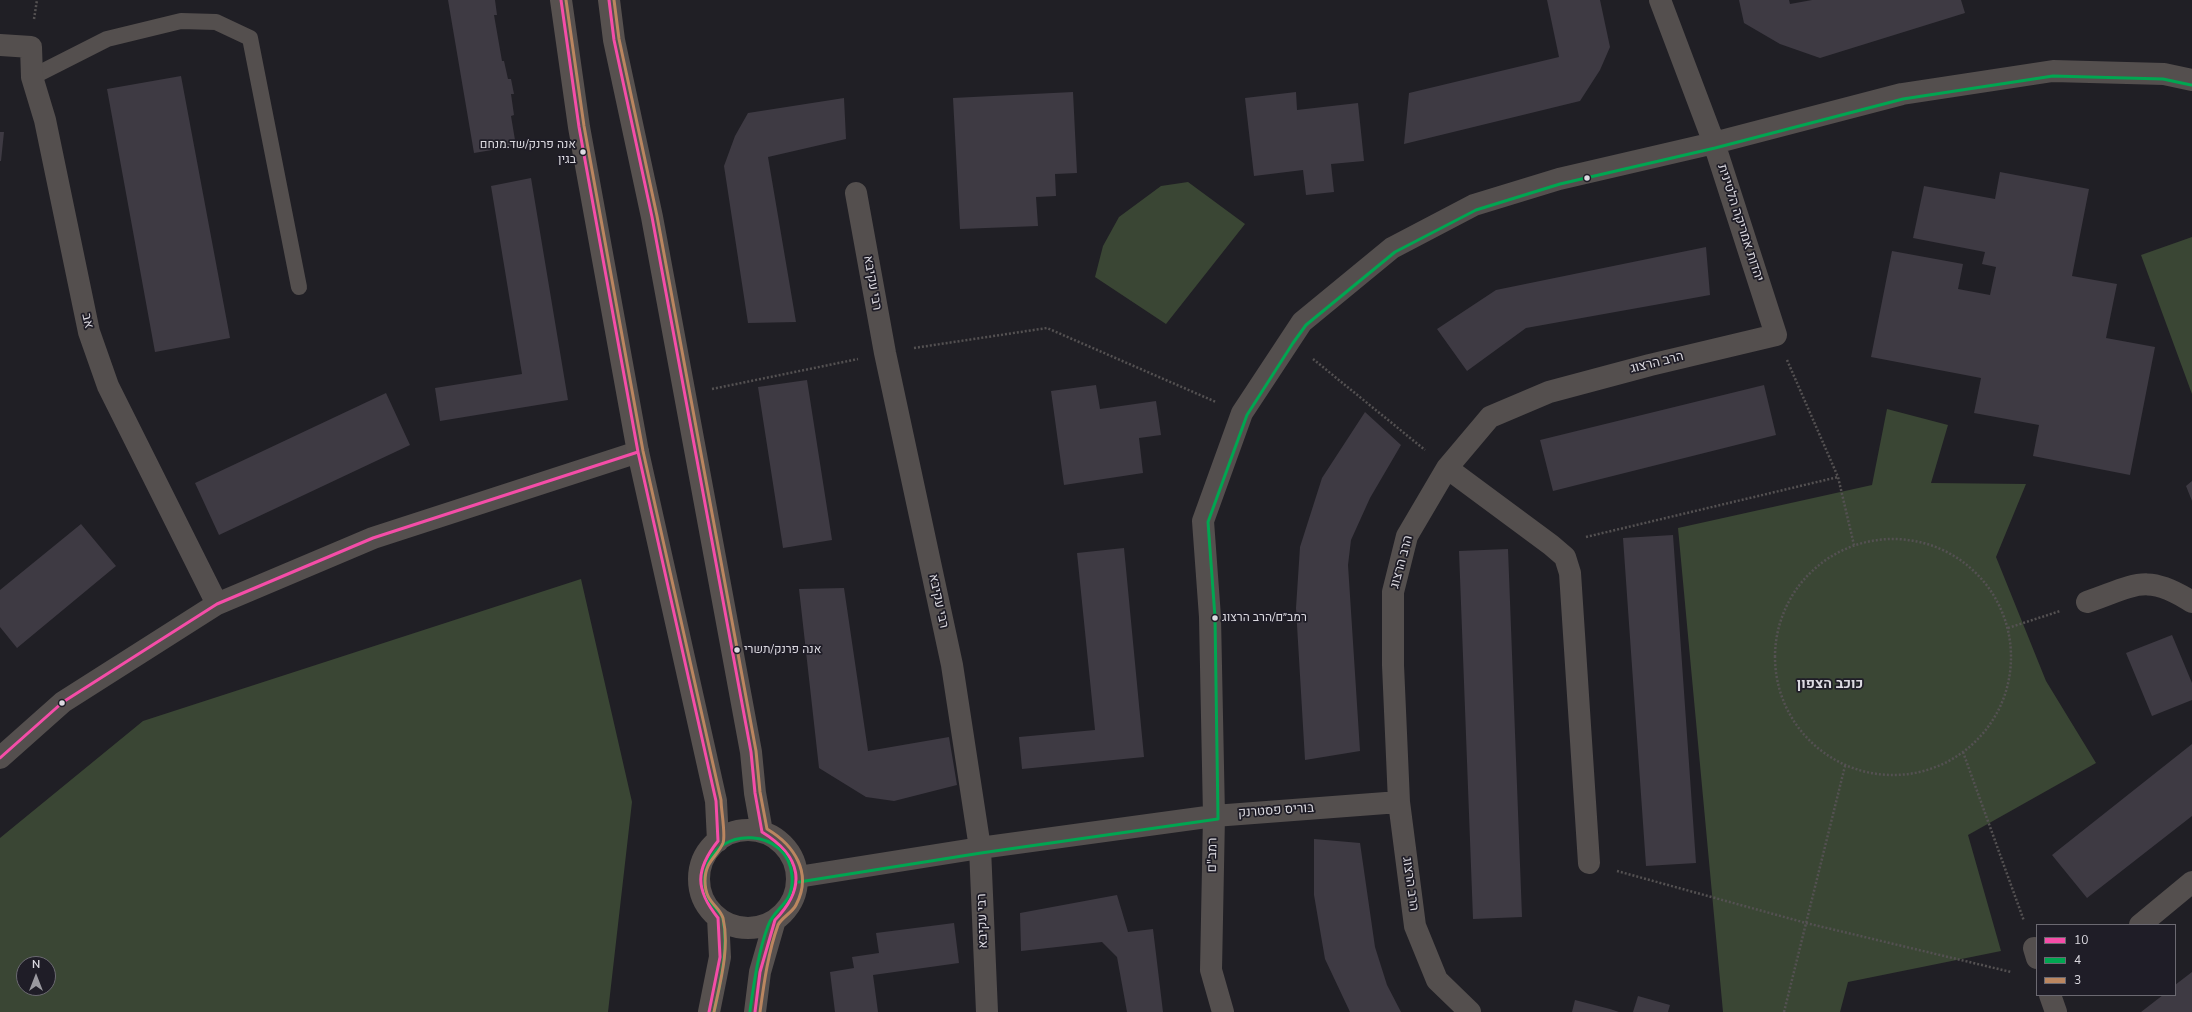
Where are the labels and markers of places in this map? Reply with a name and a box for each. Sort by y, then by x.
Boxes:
place label: אנה פרנק/שד.מנחם בגין [480,138,576,166]
marker: אנה פרנק/שד.מנחם בגין [578,147,588,157]
unlabelled marker [1582,173,1592,183]
place label: רמב״ם/הרב הרצוג [1222,611,1307,625]
marker: רמב״ם/הרב הרצוג [1210,613,1220,623]
place label: אנה פרנק/תשרי [744,643,821,657]
marker: אנה פרנק/תשרי [732,645,742,655]
unlabelled marker [57,698,67,708]

